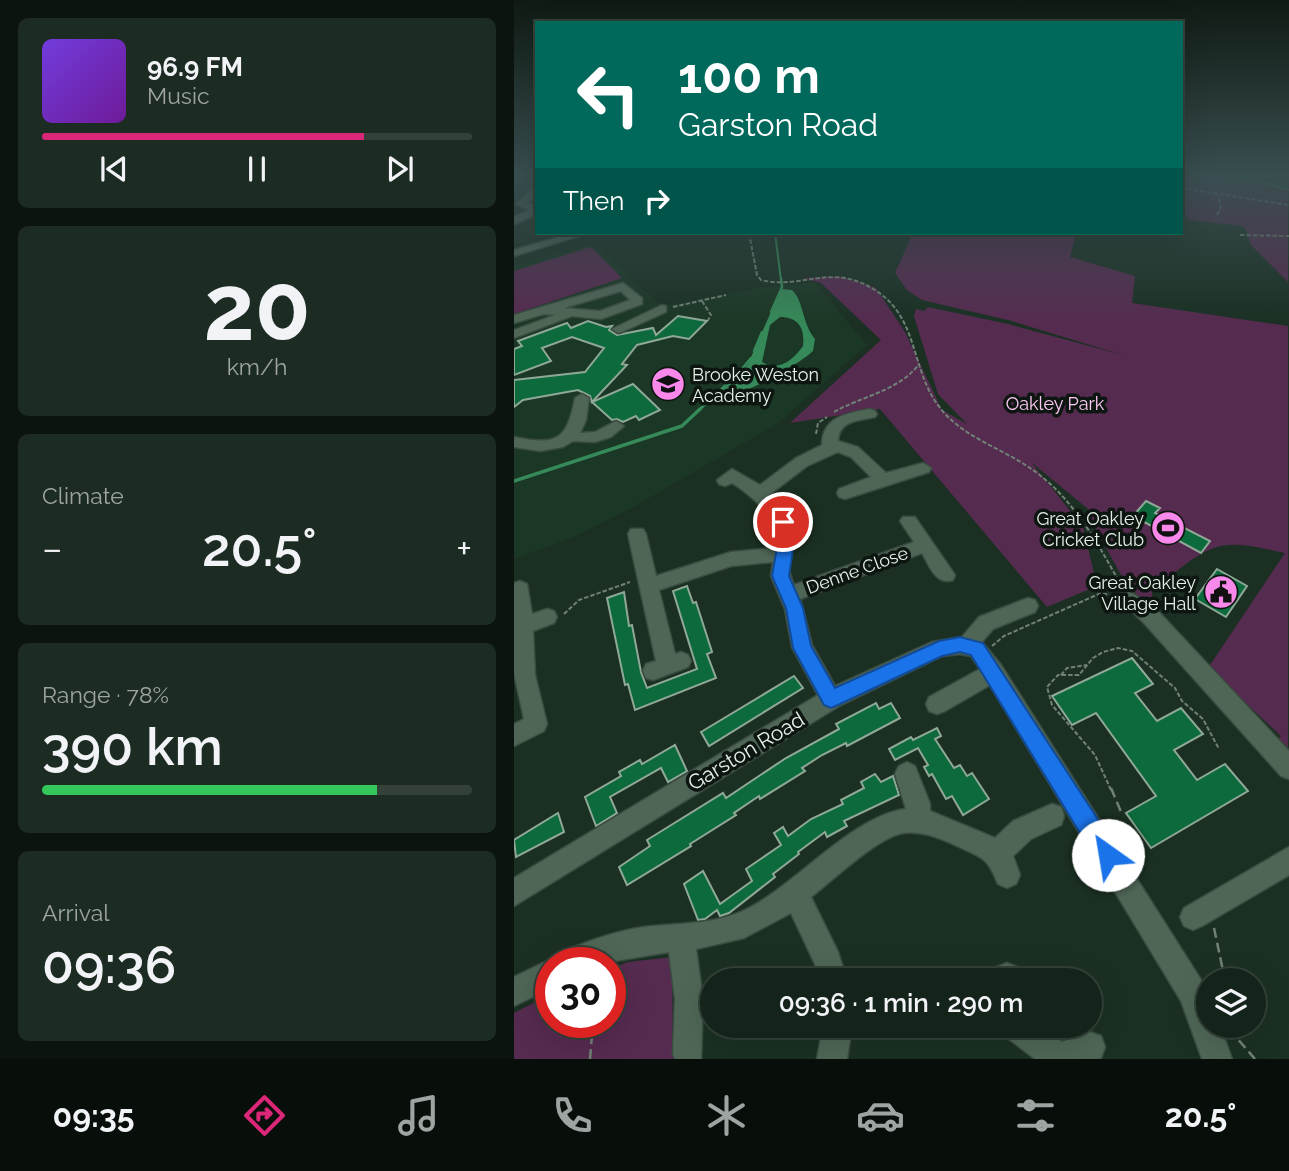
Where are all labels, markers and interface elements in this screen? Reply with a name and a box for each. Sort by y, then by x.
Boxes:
text: 100 m [678,47,820,104]
icon: left [563,49,654,140]
text: 96.9 FM [147,52,243,82]
text: Music [147,82,210,109]
text: Garston Road [678,106,878,143]
icon: previous [95,150,133,188]
icon: pause [238,150,276,188]
icon: next [381,150,419,188]
icon: right [638,182,676,220]
text: Then [563,186,624,216]
text: 20 [203,254,311,361]
text: km/h [227,353,287,380]
place label: Brooke Weston Academy [692,364,819,406]
school or university icon: Brooke Weston Academy [649,365,687,403]
park label: Oakley Park [1006,393,1105,414]
text: Climate [42,482,124,509]
pin [753,492,813,552]
icon: arrive [764,503,802,541]
place label: Great Oakley Cricket Club [1036,508,1144,550]
sports icon: Great Oakley Cricket Club [1149,509,1187,547]
text: 20.5° [202,517,317,578]
text: − [42,526,62,571]
text: + [456,526,472,571]
street label: Denne Close [803,542,911,598]
place label: Great Oakley Village Hall [1088,572,1196,614]
public building icon: Great Oakley Village Hall [1202,573,1240,611]
text: Range · 78% [42,681,169,708]
street label: Garston Road [683,706,809,796]
text: 390 km [42,716,223,777]
position arrow [1071,818,1145,892]
text: Arrival [42,899,109,926]
text: 09:36 [42,934,176,995]
speed limit sign: 30 [535,947,626,1038]
map controls [1196,968,1266,1038]
button: layers [1196,968,1266,1038]
text: 09:36 · 1 min · 290 m [779,988,1023,1018]
icon: directions [240,1091,289,1140]
icon: music [394,1091,443,1140]
icon: phone [548,1091,597,1140]
icon: climate [702,1091,751,1140]
icon: car [856,1091,905,1140]
icon: filters [1011,1091,1060,1140]
text: 09:35 [53,1097,135,1134]
text: 20.5° [1165,1097,1236,1134]

